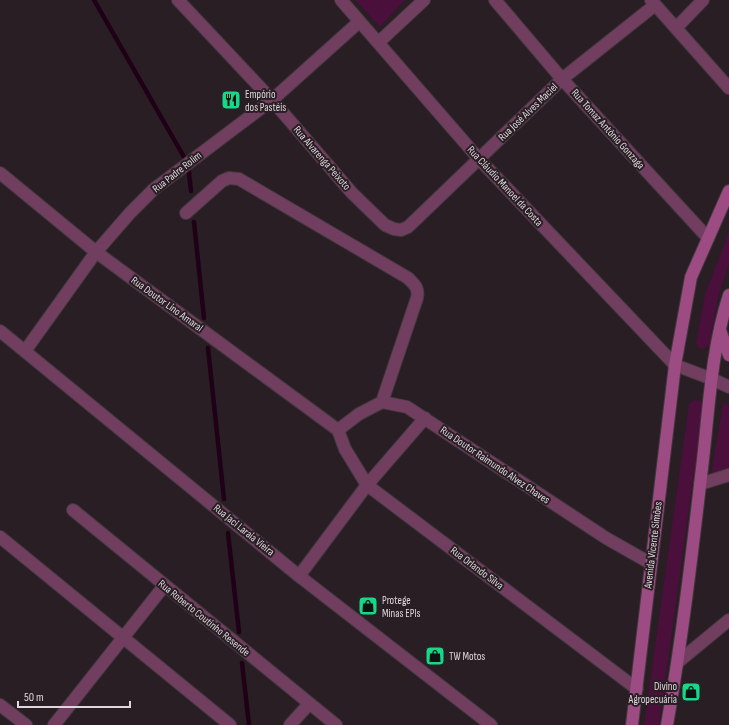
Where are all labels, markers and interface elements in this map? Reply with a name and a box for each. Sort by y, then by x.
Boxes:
street label: Rua José Alves Maciel [496,80,560,144]
street label: Rua Tomaz Antônio Gonzaga [569,86,647,172]
place label: Empório dos Pastéis [245,88,286,114]
restaurant icon: Empório dos Pastéis [220,89,242,111]
street label: Rua Alvarenga Peixoto [291,123,354,193]
street label: Rua Cláudio Manoel da Costa [464,143,546,229]
street label: Rua Padre Rolim [150,149,204,195]
street label: Rua Doutor Lino Amaral [129,274,205,334]
street label: Rua Doutor Raimundo Alvez Chaves [438,423,552,507]
street label: Rua Jaci Laraia Vieira [211,501,277,559]
street label: Avenida Vicente Simões [641,501,665,590]
street label: Rua Orlando Silva [448,544,506,592]
street label: Rua Roberto Coutinho Resende [156,577,252,659]
place label: Protege Minas EPIs [382,594,421,620]
shop icon: Protege Minas EPIs [357,595,379,617]
shop icon: TW Motos [424,645,446,667]
place label: TW Motos [449,650,485,663]
place label: Divino Agropecuária [628,680,677,706]
shop icon: Divino Agropecuária [680,681,702,703]
scale bar [18,683,130,709]
text: 50 m [24,690,44,705]

